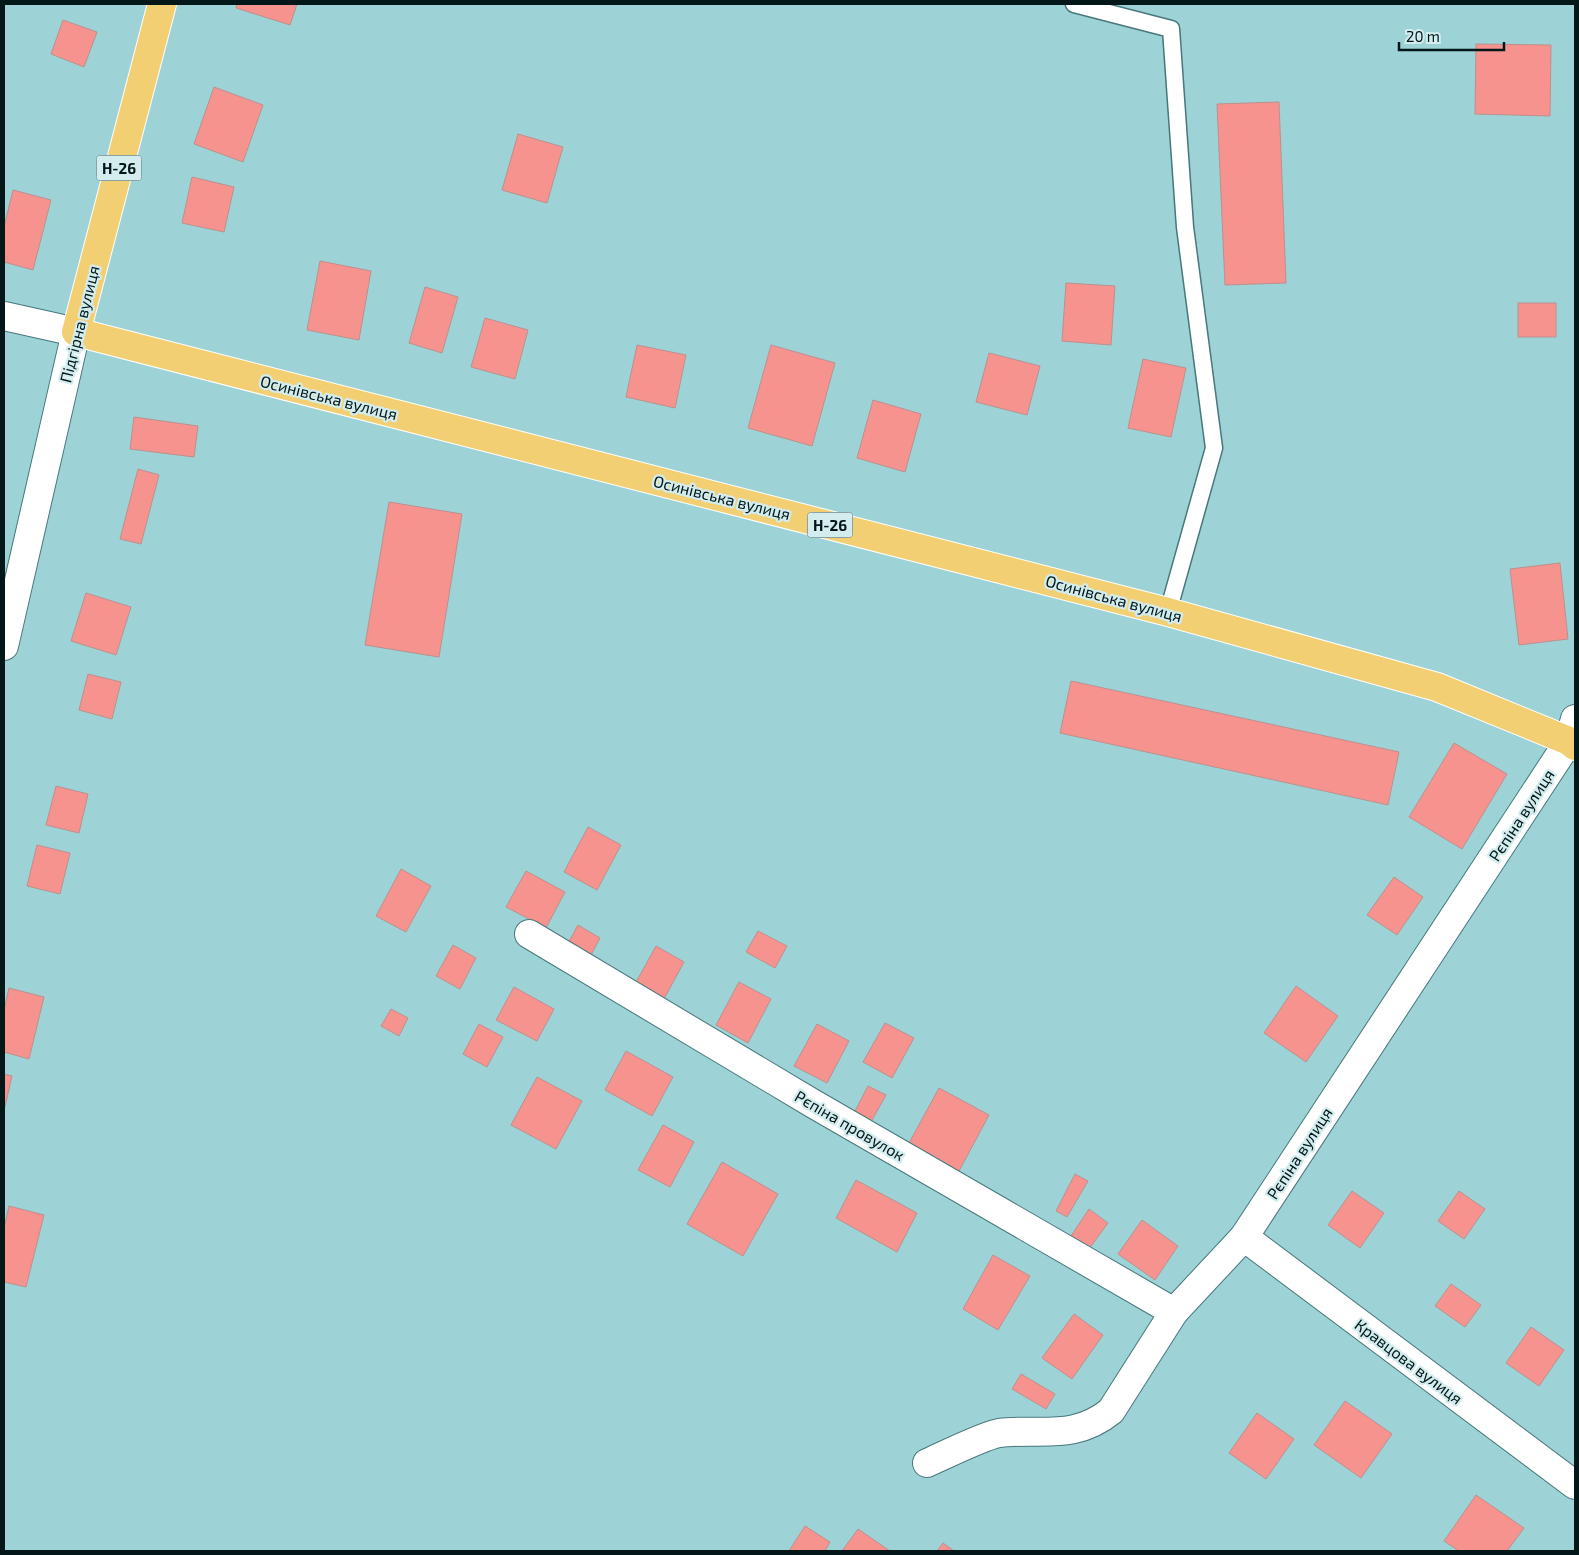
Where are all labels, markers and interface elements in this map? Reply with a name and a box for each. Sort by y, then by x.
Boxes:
scale bar [1399,20,1504,52]
text: 20 m [1406,27,1440,45]
road number: Н-26 [96,156,142,180]
street label: Підгірна вулиця [55,264,104,385]
street label: Осинівська вулиця [258,371,399,424]
street label: Осинівська вулиця [651,471,792,524]
road number: Н-26 [808,512,852,538]
street label: Осинівська вулиця [1043,571,1184,626]
street label: Рєпіна вулиця [1484,765,1559,865]
street label: Рєпіна провулок [791,1086,909,1165]
street label: Рєпіна вулиця [1262,1103,1337,1203]
street label: Кравцова вулиця [1351,1314,1467,1408]

